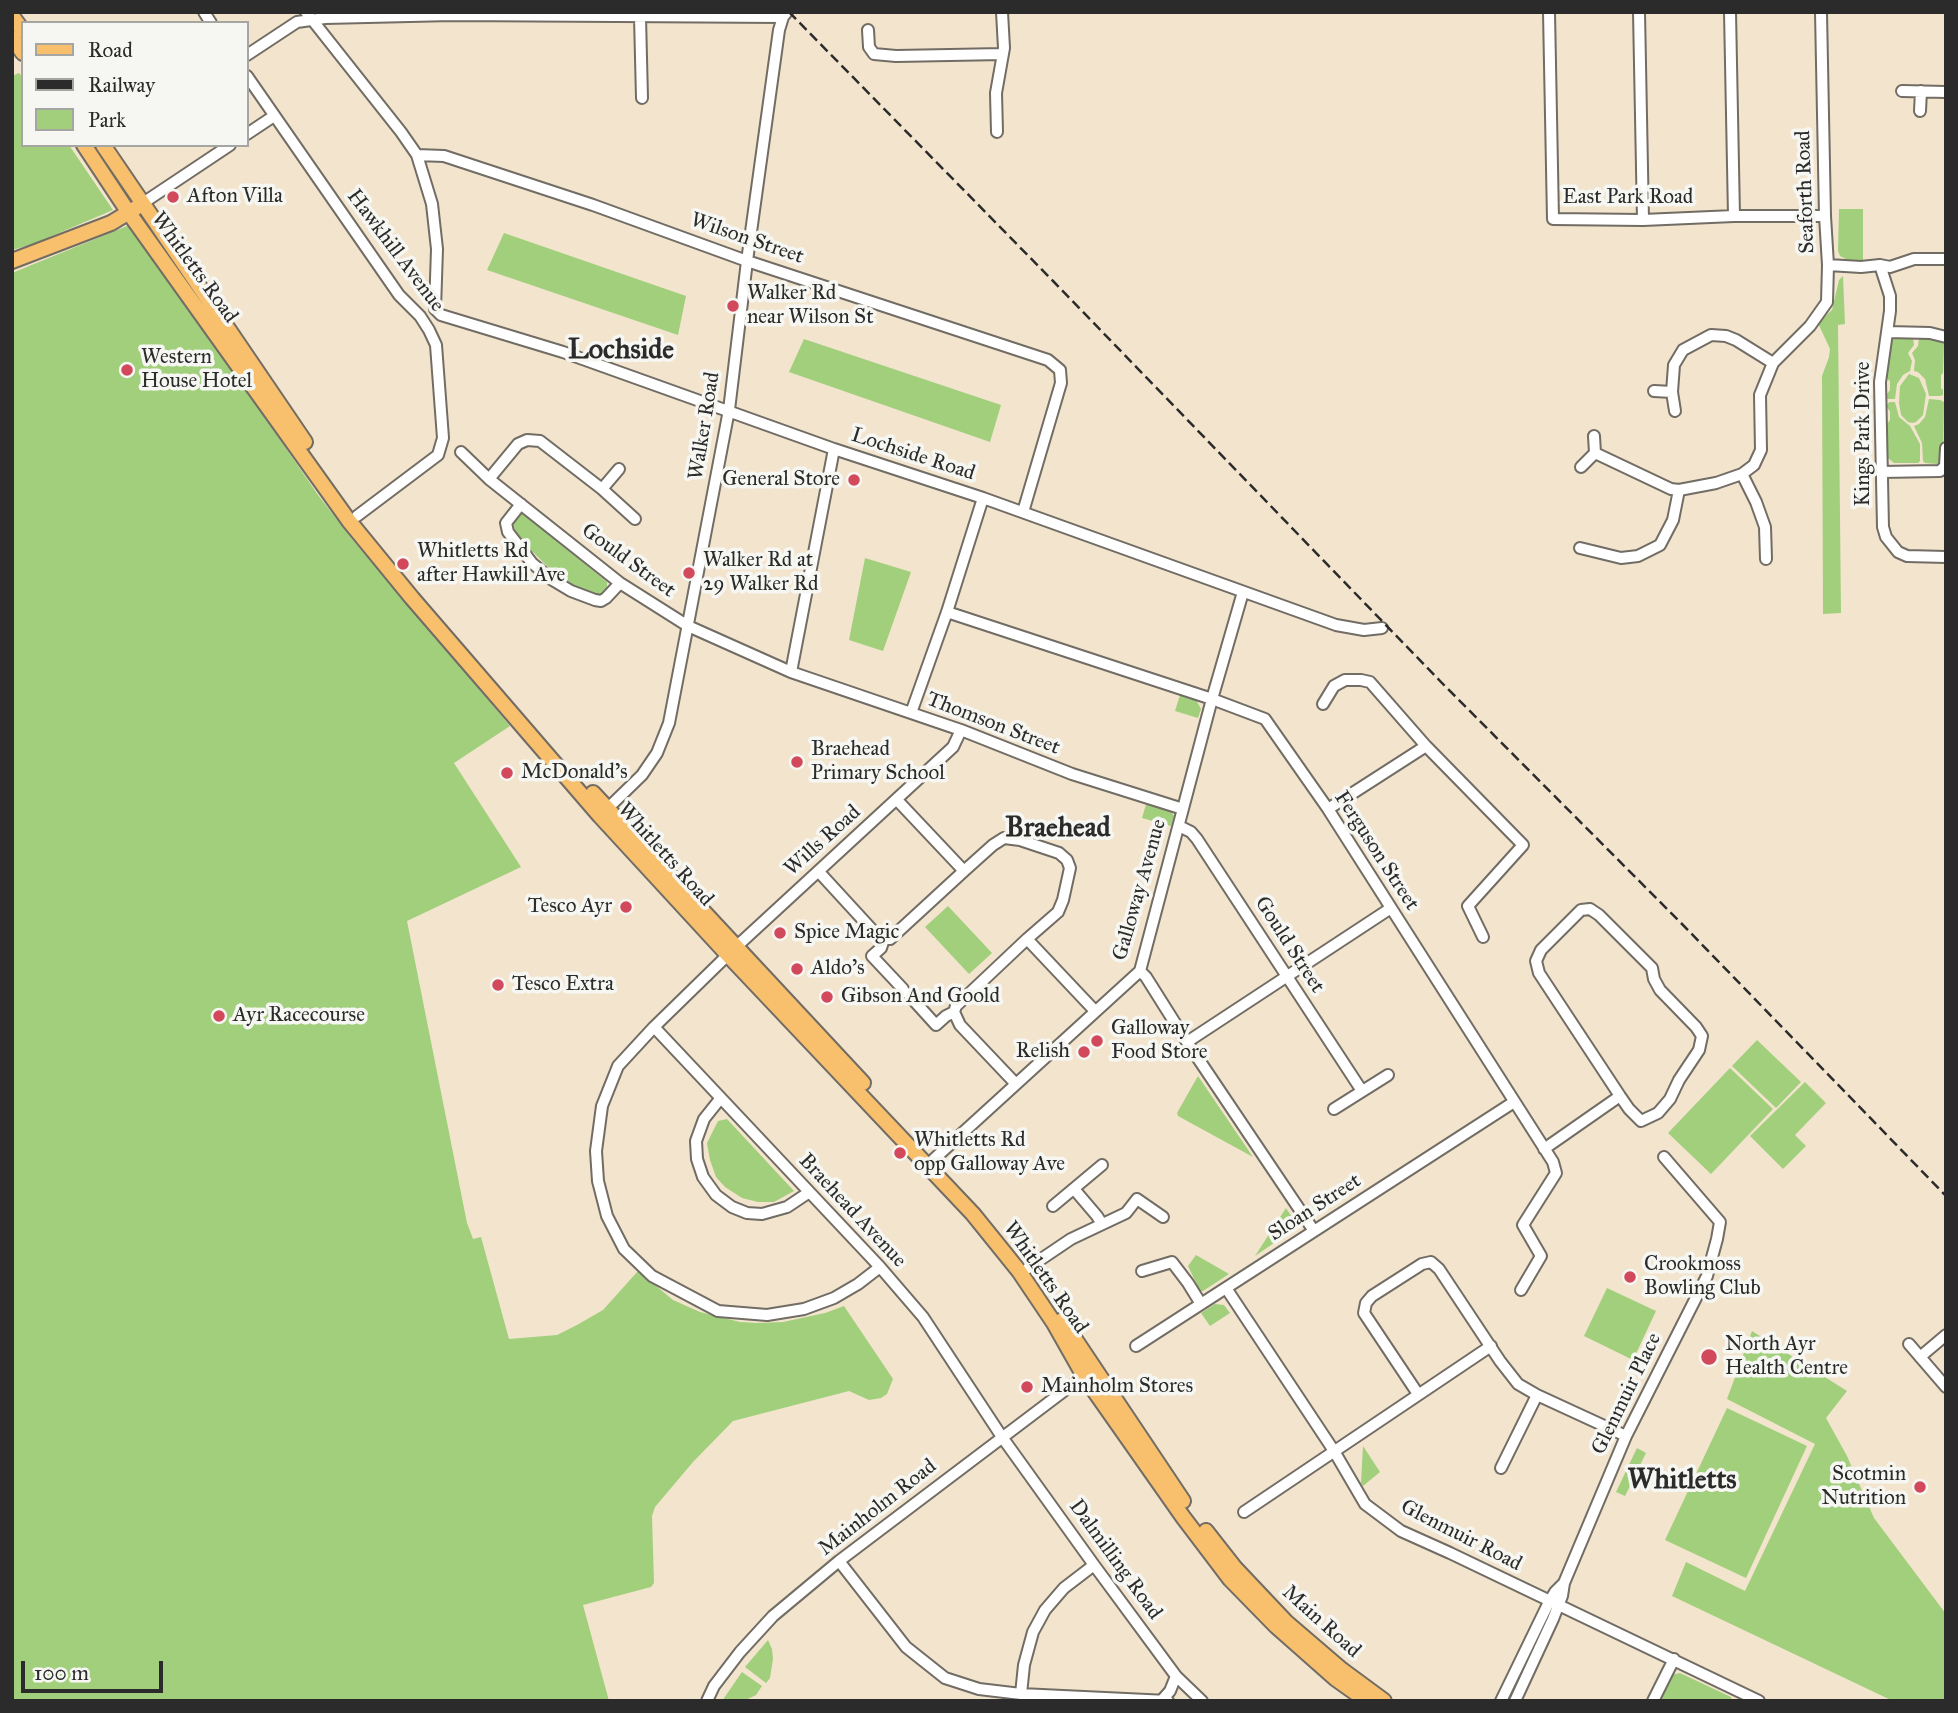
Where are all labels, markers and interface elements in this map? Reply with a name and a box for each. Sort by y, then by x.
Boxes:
legend [21,21,248,147]
text: Road [88,37,133,63]
text: Railway [88,72,155,98]
text: Park [88,107,126,133]
street label: Seaforth Road [1791,130,1821,254]
place label: Afton Villa [187,184,283,210]
street label: Hawkhill Avenue [341,185,449,317]
street label: East Park Road [1563,185,1693,211]
marker: Afton Villa [165,189,181,205]
street label: Whitletts Road [145,208,243,328]
street label: Wilson Street [687,208,807,270]
place label: Walker Rd near Wilson St [747,281,874,331]
marker: Walker Rd near Wilson St [725,298,741,314]
district label: Lochside [568,334,674,368]
place label: Western House Hotel [141,345,252,395]
street label: Kings Park Drive [1851,361,1877,507]
marker: Western House Hotel [119,362,135,378]
street label: Walker Road [684,370,726,482]
street label: Lochside Road [848,423,978,487]
place label: General Store [722,467,840,493]
marker: General Store [846,472,862,488]
street label: Gould Street [576,518,680,604]
place label: Whitletts Rd after Hawkill Ave [417,539,565,589]
place label: Walker Rd at 29 Walker Rd [703,548,819,598]
marker: Whitletts Rd after Hawkill Ave [395,556,411,572]
marker: Walker Rd at 29 Walker Rd [681,565,697,581]
street label: Thomson Street [923,687,1063,761]
place label: Braehead Primary School [811,737,945,787]
marker: Braehead Primary School [789,754,805,770]
place label: McDonald's [521,760,628,786]
marker: McDonald's [499,765,515,781]
street label: Ferguson Street [1328,786,1424,916]
street label: Whitletts Road [612,798,718,912]
street label: Wills Road [780,800,866,882]
district label: Braehead [1005,812,1111,846]
street label: Galloway Avenue [1108,816,1172,964]
street label: Gould Street [1248,892,1330,998]
place label: Tesco Ayr [528,894,612,920]
marker: Tesco Ayr [618,899,634,915]
place label: Spice Magic [794,920,899,946]
marker: Spice Magic [772,925,788,941]
place label: Aldo's [811,956,865,982]
marker: Aldo's [789,961,805,977]
place label: Tesco Extra [512,972,614,998]
marker: Tesco Extra [490,977,506,993]
place label: Gibson And Goold [841,984,1000,1010]
marker: Gibson And Goold [819,989,835,1005]
place label: Ayr Racecourse [233,1003,365,1029]
marker: Ayr Racecourse [211,1008,227,1024]
place label: Galloway Food Store [1111,1016,1207,1066]
marker: Galloway Food Store [1089,1033,1105,1049]
place label: Relish [1016,1039,1070,1065]
marker: Relish [1076,1044,1092,1060]
place label: Whitletts Rd opp Galloway Ave [914,1128,1065,1178]
marker: Whitletts Rd opp Galloway Ave [892,1145,908,1161]
street label: Braehead Avenue [793,1149,911,1273]
street label: Sloan Street [1264,1169,1366,1247]
street label: Whitletts Road [997,1217,1093,1339]
place label: Crookmoss Bowling Club [1644,1252,1761,1302]
marker: Crookmoss Bowling Club [1622,1269,1638,1285]
street label: Glenmuir Place [1587,1329,1667,1459]
place label: North Ayr Health Centre [1725,1332,1848,1382]
marker: North Ayr Health Centre [1699,1347,1719,1367]
place label: Mainholm Stores [1041,1374,1193,1400]
marker: Mainholm Stores [1019,1379,1035,1395]
street label: Mainholm Road [814,1454,942,1562]
place label: Scotmin Nutrition [1821,1462,1906,1512]
district label: Whitletts [1627,1464,1737,1498]
marker: Scotmin Nutrition [1912,1479,1928,1495]
street label: Dalmilling Road [1063,1495,1167,1625]
street label: Glenmuir Road [1396,1495,1526,1577]
street label: Main Road [1277,1580,1365,1664]
scale bar [24,1646,166,1690]
text: 100 m [34,1660,89,1686]

